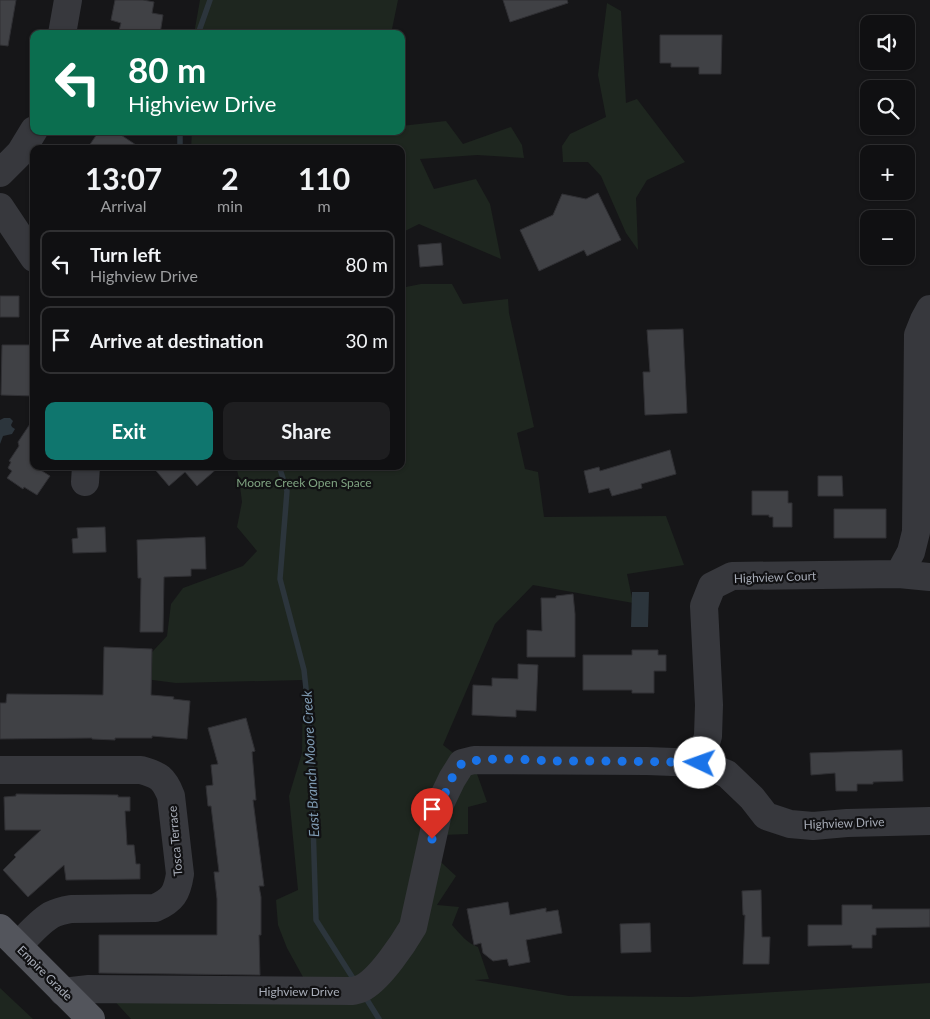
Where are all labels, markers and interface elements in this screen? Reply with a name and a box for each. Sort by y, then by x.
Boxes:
map controls [860,15,915,265]
button: sound [860,15,915,70]
text: 80 m [128,48,206,90]
icon: left [45,50,110,115]
button: search [860,80,915,135]
text: Highview Drive [128,90,276,117]
button: + [860,145,915,200]
text: 13:07 [85,160,162,196]
text: 2 [221,160,239,196]
text: 110 [298,160,350,196]
text: Arrival [100,196,147,215]
text: min [217,196,243,215]
text: m [317,196,331,215]
button: − [860,210,915,265]
text: Turn left [90,243,161,266]
icon: left [47,250,75,278]
text: 80 m [345,253,388,276]
text: Highview Drive [90,266,198,285]
icon: arrive [47,326,75,354]
text: Arrive at destination [90,329,263,352]
text: 30 m [345,329,388,352]
button: Exit [45,402,213,460]
button: Share [223,402,390,460]
park label: Moore Creek Open Space [236,475,372,490]
street label: Highview Court [734,568,817,586]
water label: East Branch Moore Creek [298,690,322,838]
position arrow [673,736,725,788]
pin [411,788,453,839]
icon: arrive [418,795,446,823]
street label: Tosca Terrace [164,805,186,877]
street label: Highview Drive [803,814,885,832]
street label: Empire Grade [14,942,76,1004]
street label: Highview Drive [259,984,339,999]

